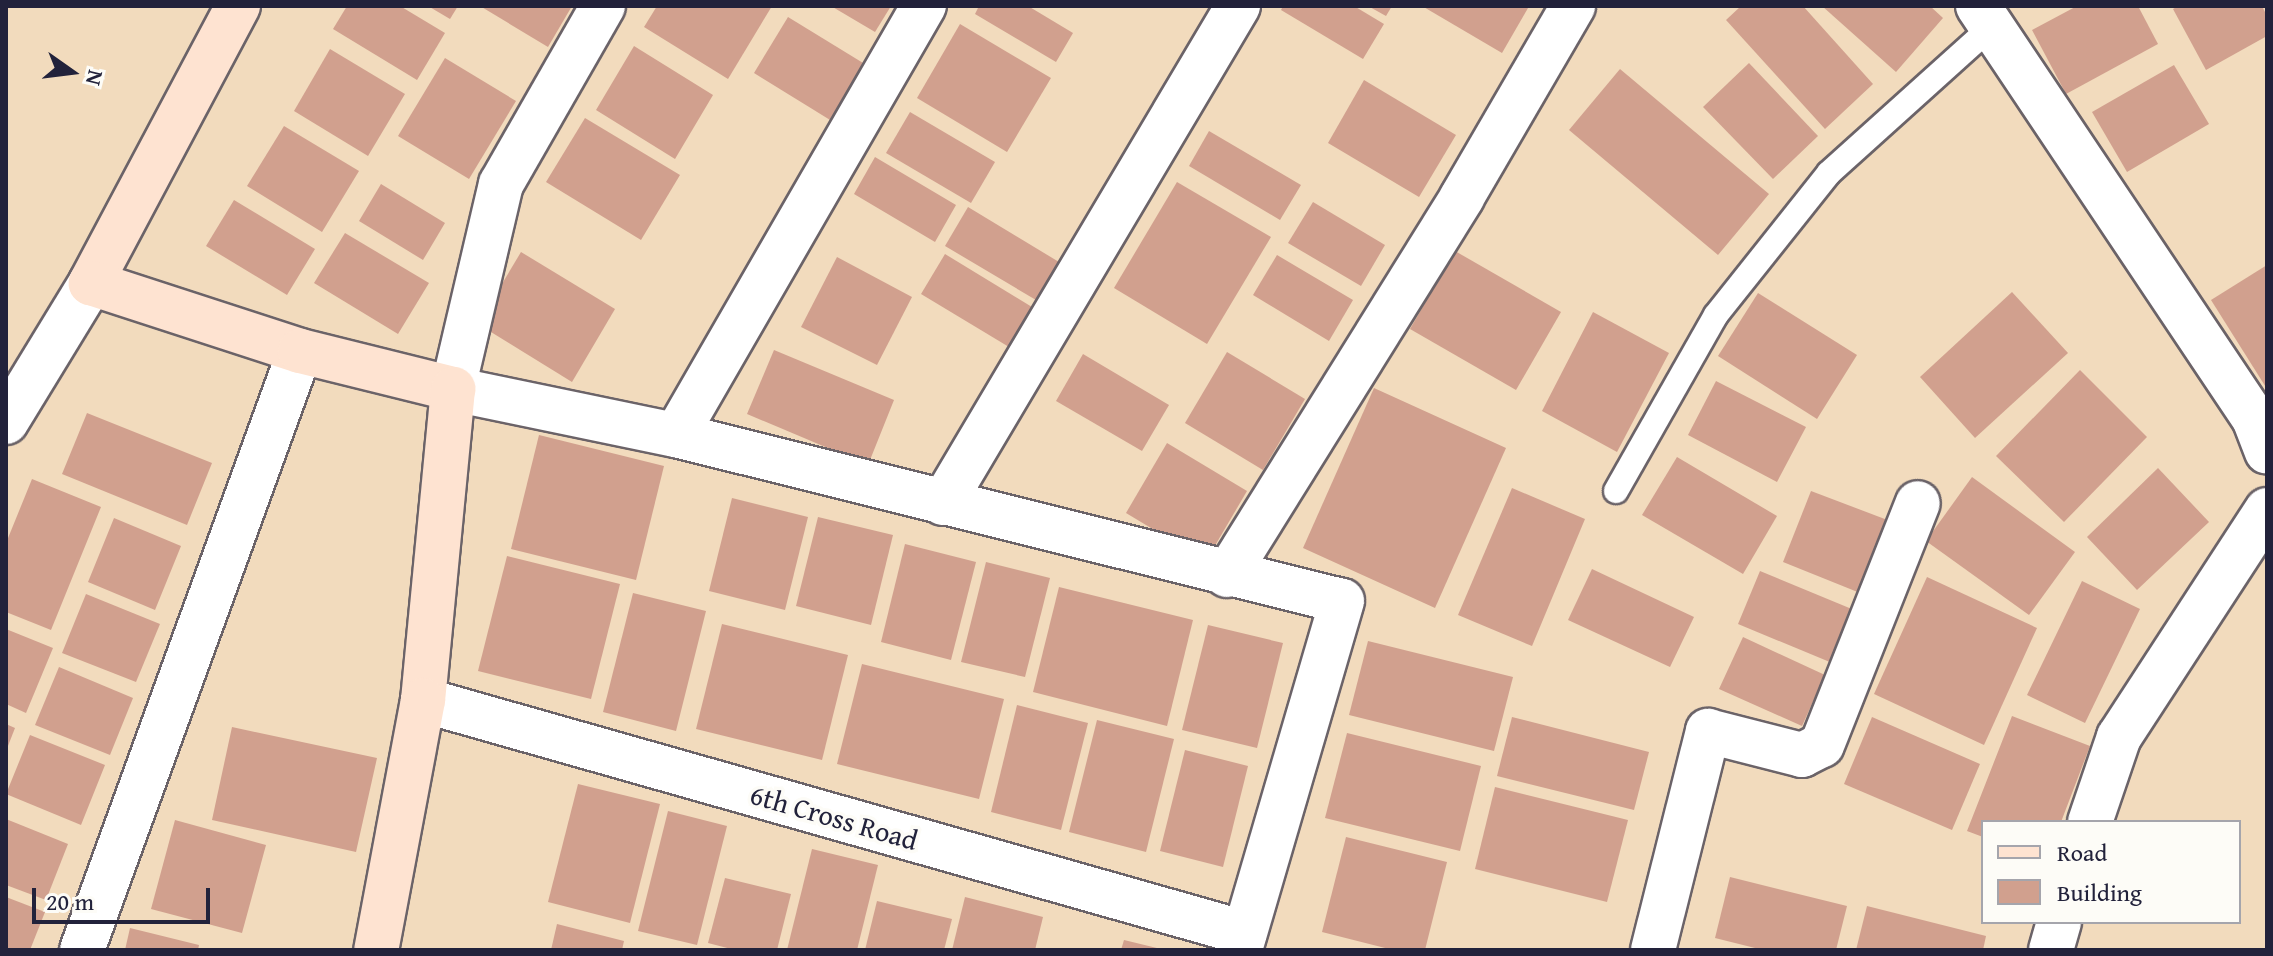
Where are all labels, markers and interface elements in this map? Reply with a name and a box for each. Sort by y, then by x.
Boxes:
north arrow [32,32,112,112]
text: N [78,67,113,89]
street label: 6th Cross Road [746,777,922,857]
legend [1981,820,2241,924]
text: Road [2057,835,2107,870]
scale bar [36,872,214,922]
text: Building [2057,875,2142,910]
text: 20 m [46,884,94,919]

